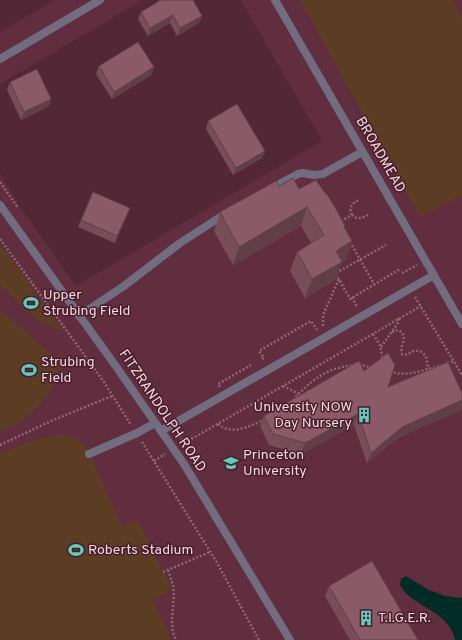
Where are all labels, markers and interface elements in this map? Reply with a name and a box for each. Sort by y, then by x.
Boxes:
street label: BROADMEAD [351,114,409,196]
place label: Upper Strubing Field [43,287,130,320]
sports icon: Upper Strubing Field [22,294,40,312]
street label: FITZRANDOLPH ROAD [115,346,209,476]
place label: Strubing Field [41,354,95,387]
sports icon: Strubing Field [20,361,38,379]
place label: University NOW Day Nursery [254,399,352,432]
building icon: University NOW Day Nursery [355,406,373,424]
place label: Princeton University [243,447,307,480]
school or university icon: Princeton University [222,454,240,472]
sports icon: Roberts Stadium [67,541,85,559]
place label: Roberts Stadium [88,542,193,559]
building icon: T.I.G.E.R. [357,609,375,627]
place label: T.I.G.E.R. [378,610,431,627]

